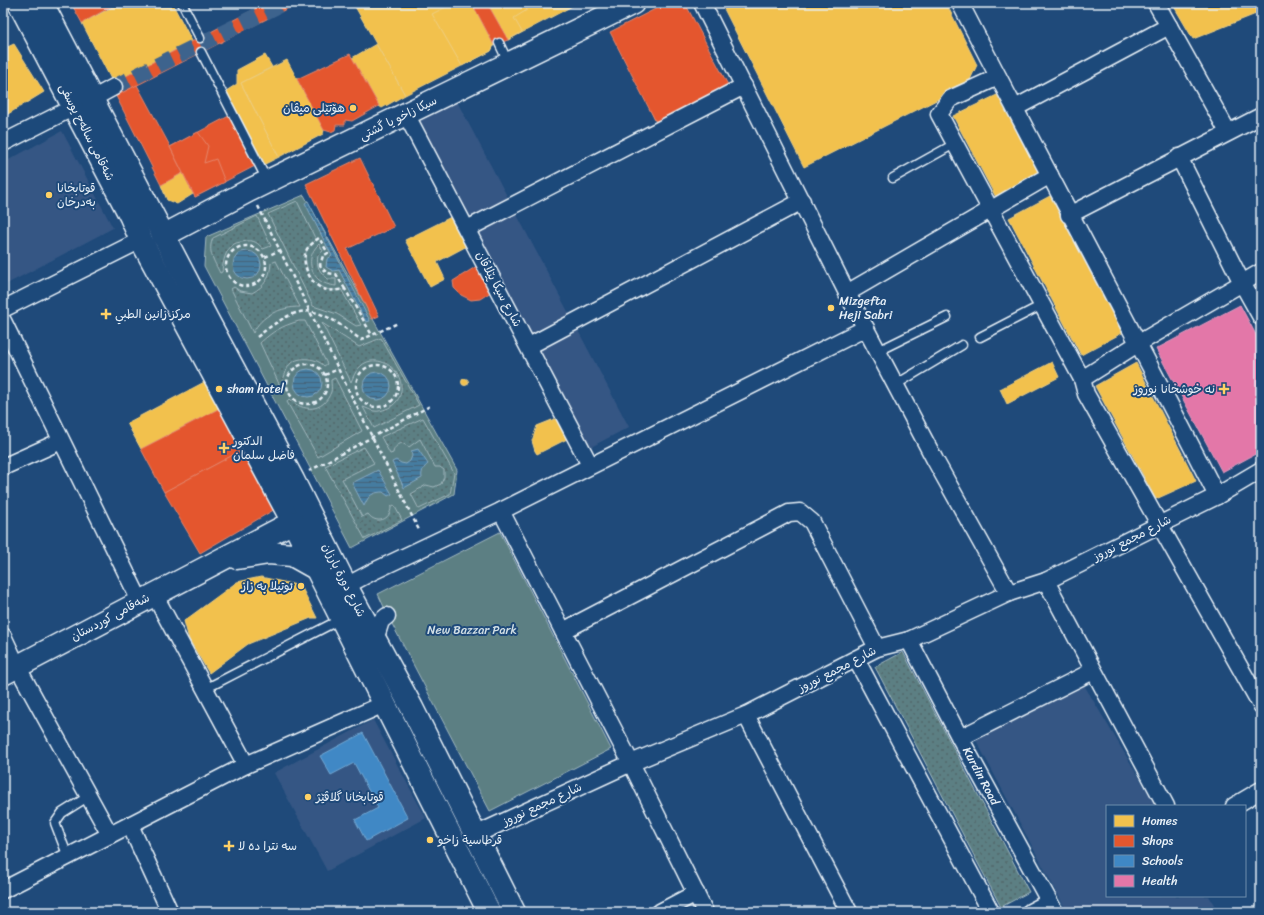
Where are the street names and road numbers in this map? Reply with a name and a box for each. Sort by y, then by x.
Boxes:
street label: شەقامی سالەح یوسفی [53,79,121,185]
street label: سیکا زاخو یا گشتى [355,90,441,146]
street label: شارع سيكا پێلاڤان [470,247,528,331]
street label: شارع مجمع نوروز [1088,509,1175,568]
street label: شارع دورة بارزان [316,539,372,621]
street label: شەقامی کوردستان [66,587,154,647]
street label: شارع مجمع نوروز [793,640,880,699]
street label: Kurdin Road [956,743,1006,811]
street label: شارع مجمع نوروز [497,776,586,833]

